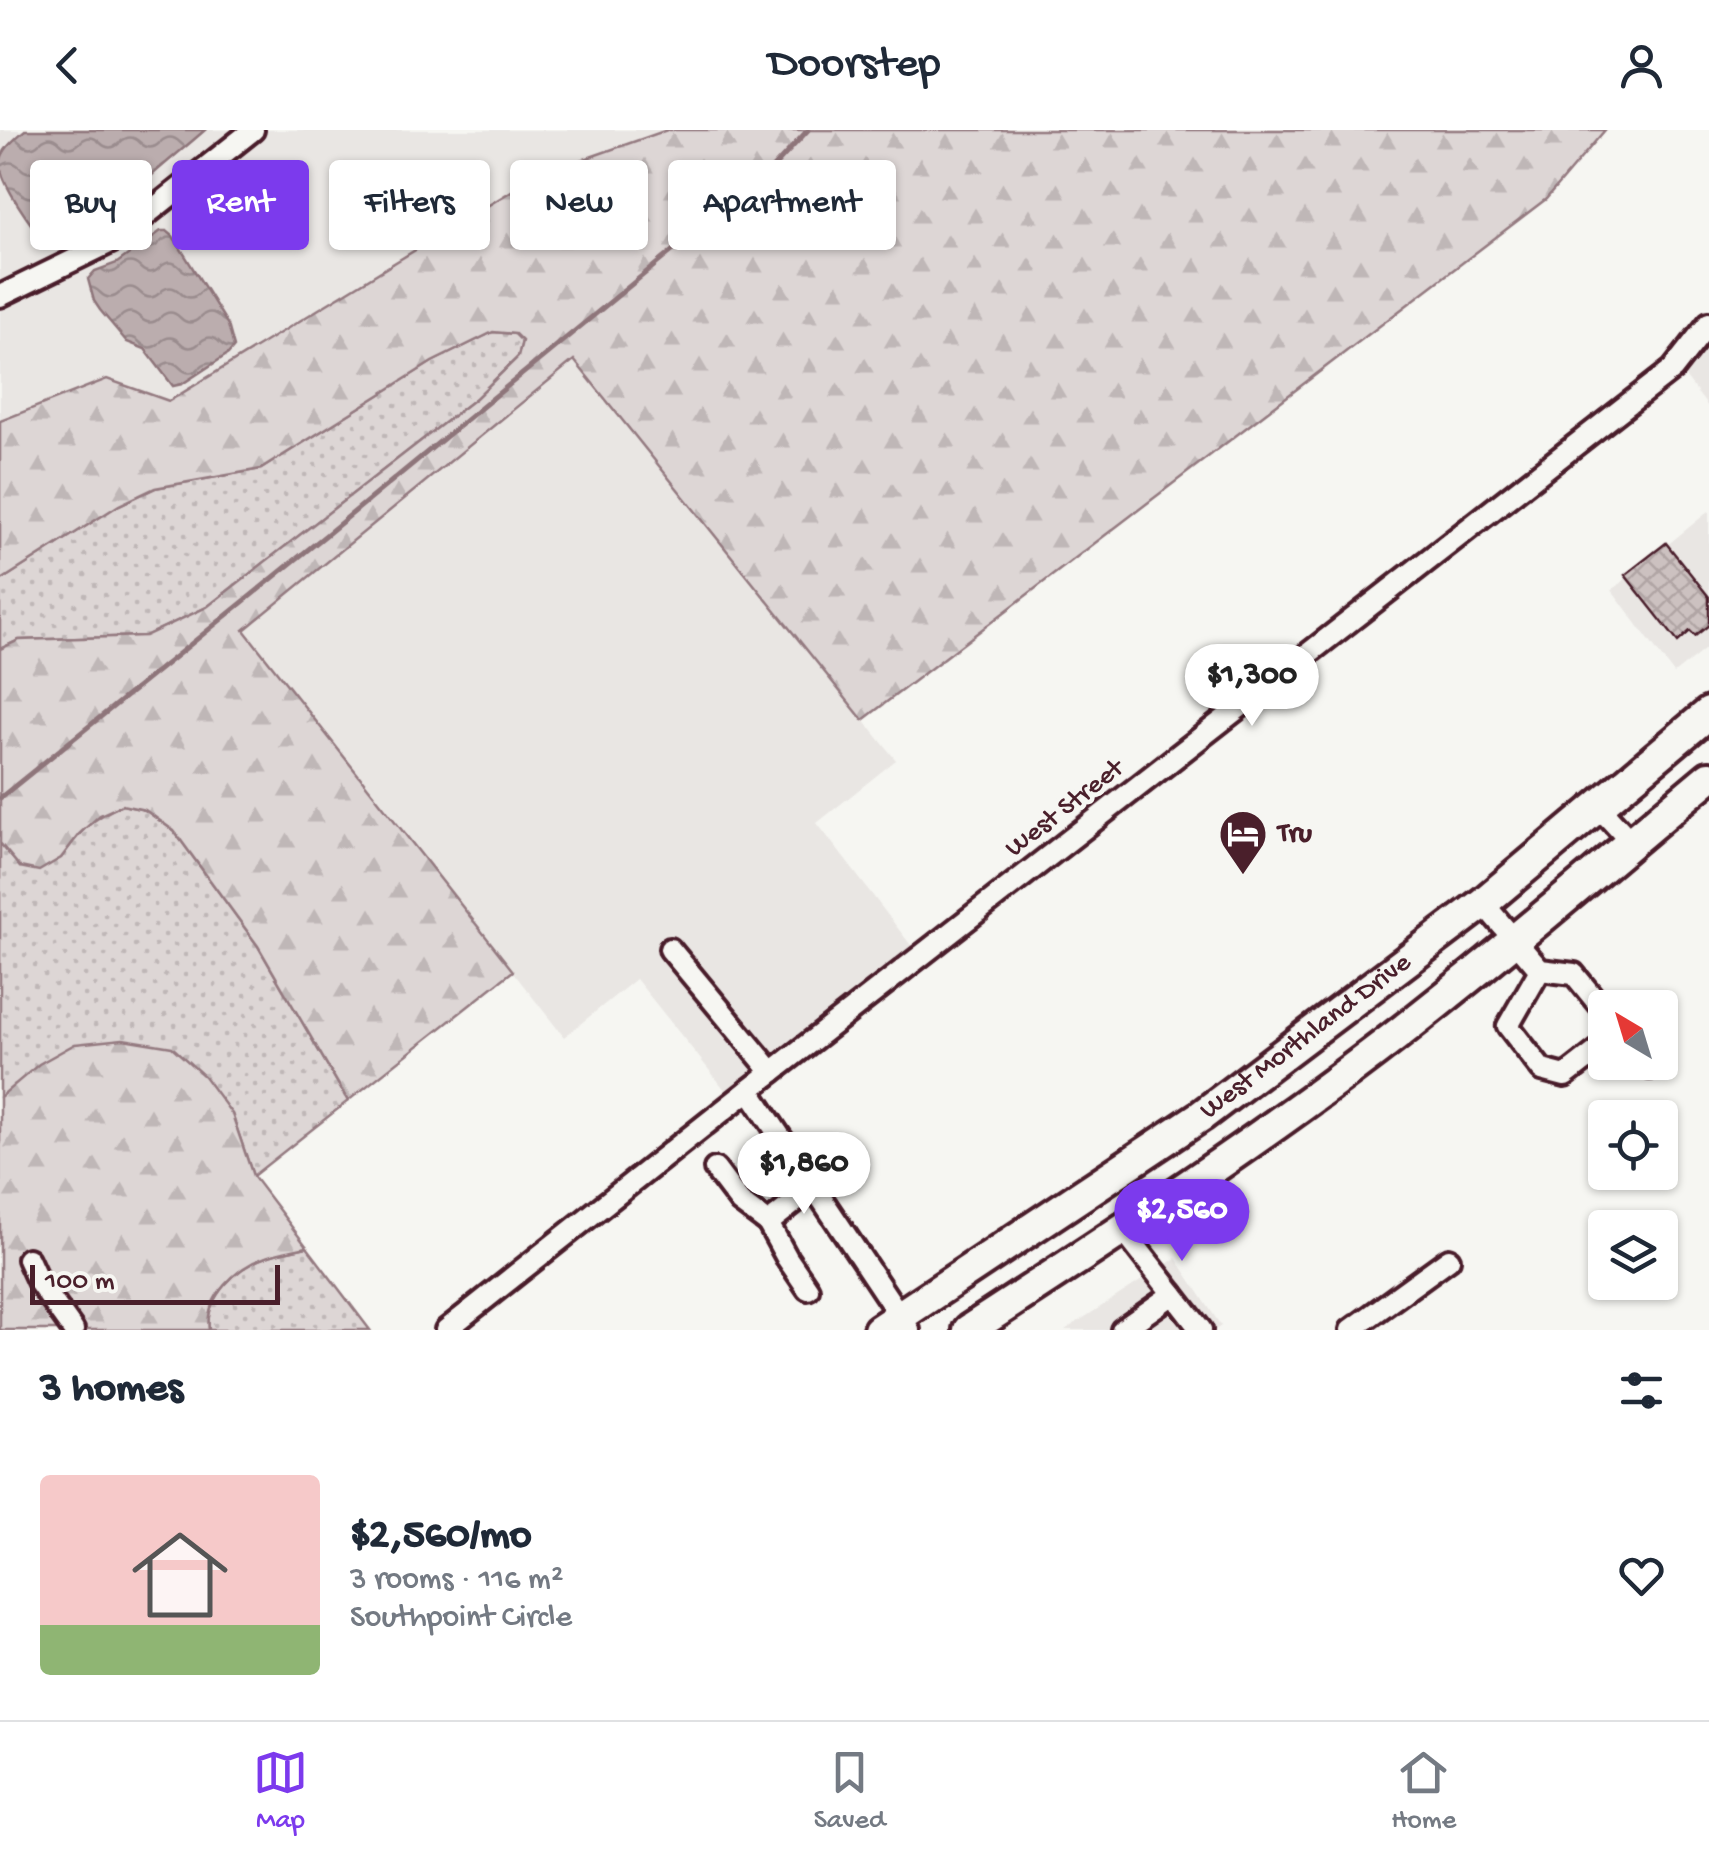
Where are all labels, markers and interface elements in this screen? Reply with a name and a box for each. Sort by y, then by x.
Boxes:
icon: back [40,38,95,93]
icon: person [1614,38,1669,93]
text: Doorstep [768,39,941,92]
chip: Buy [30,160,152,250]
chip: Rent [172,160,309,250]
chip: Filters [329,160,490,250]
chip: New [510,160,648,250]
chip: Apartment [668,160,896,250]
pin: $1,300 [1171,644,1333,729]
text: $1,300 [1207,657,1297,695]
street label: West Street [999,751,1133,865]
hotel icon: Tru [1217,808,1269,876]
place label: Tru [1276,818,1313,851]
street label: West Morthland Drive [1194,946,1418,1127]
north arrow [1588,990,1678,1080]
map controls [1588,990,1678,1300]
button: locate [1588,1100,1678,1190]
pin: $1,860 [723,1132,885,1217]
text: $1,860 [759,1145,849,1183]
pin: $2,560 [1101,1179,1263,1264]
text: $2,560 [1136,1192,1228,1230]
button: layers [1588,1210,1678,1300]
scale bar [30,1260,280,1304]
text: 100 m [45,1266,115,1299]
icon: filters [1614,1363,1669,1418]
text: 3 homes [40,1366,183,1415]
text: $2,560/mo [350,1513,532,1562]
icon: home [120,1515,240,1635]
icon: heart [1614,1548,1669,1603]
text: 3 rooms · 116 m² [350,1562,563,1600]
text: Southpoint Circle [350,1600,572,1638]
tab: Map [253,1745,308,1838]
tab: Saved [814,1745,885,1838]
tab: Home [1391,1745,1456,1838]

